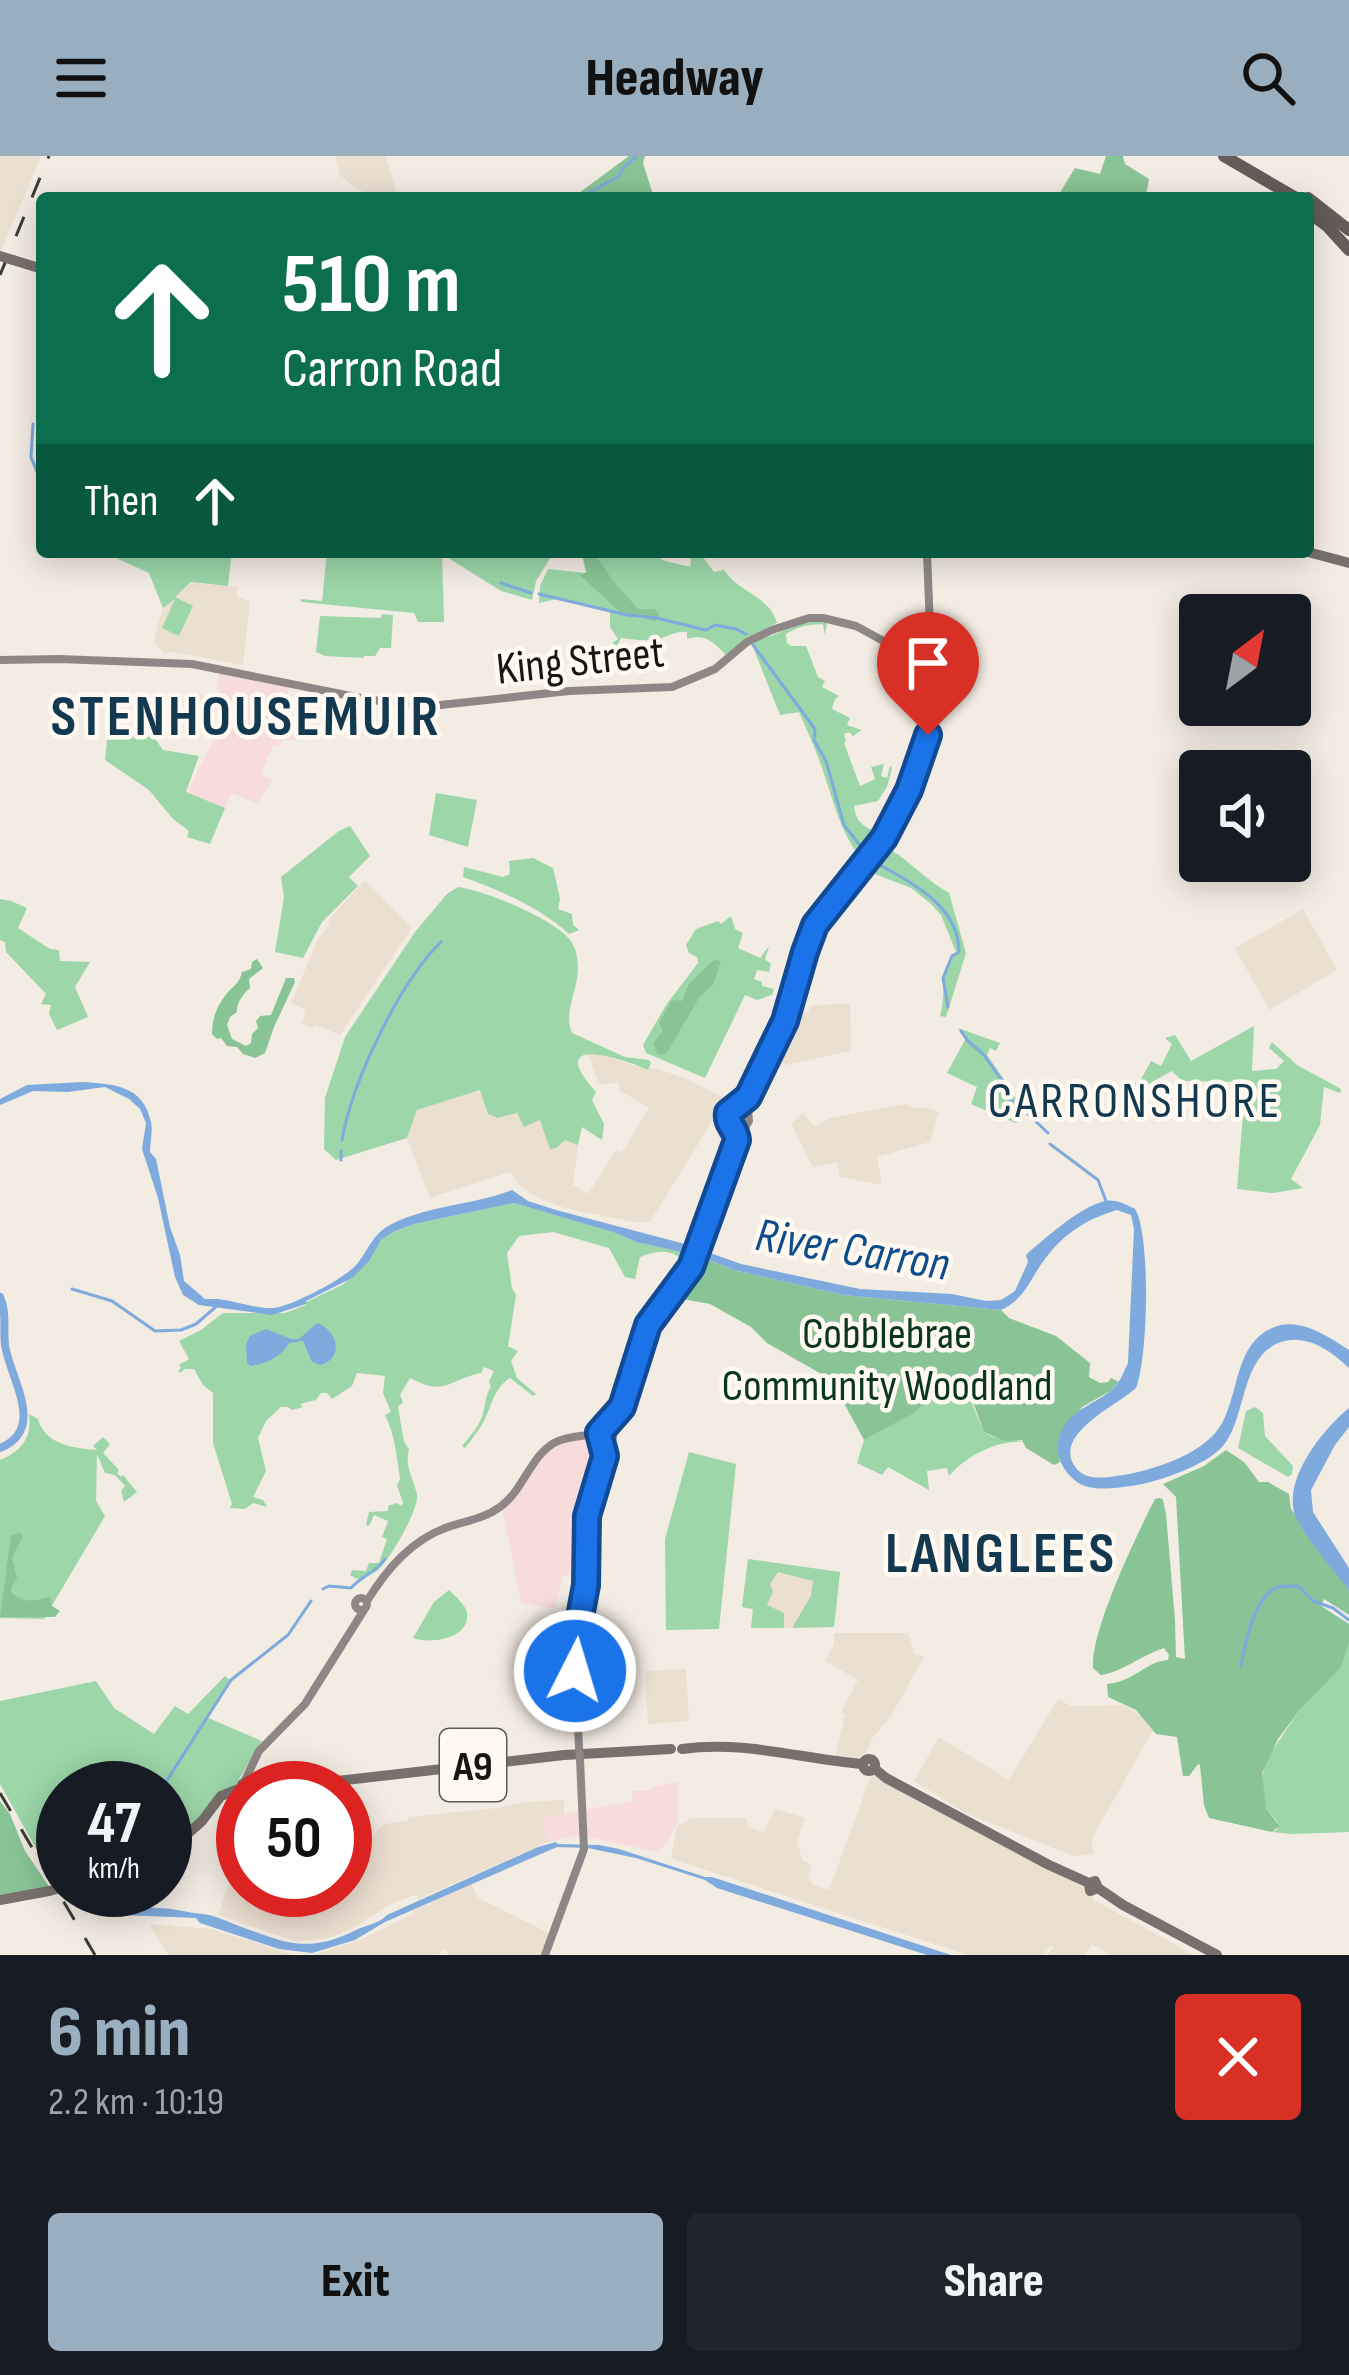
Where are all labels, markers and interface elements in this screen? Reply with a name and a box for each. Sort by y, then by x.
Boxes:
icon: menu [48,45,114,111]
icon: search [1235,45,1301,111]
text: Headway [585,46,764,111]
text: 510 m [282,235,461,336]
icon: ahead [84,240,240,396]
text: Carron Road [282,337,502,402]
icon: ahead [182,468,248,534]
text: Then [84,474,158,529]
north arrow [1179,594,1311,726]
map controls [1179,594,1311,882]
pin [877,612,979,735]
street label: King Street [494,625,667,698]
icon: arrive [895,630,961,696]
district label: STENHOUSEMUIR [51,684,441,752]
button: sound [1179,750,1311,882]
district label: CARRONSHORE [988,1071,1283,1132]
water label: River Carron [752,1207,954,1294]
park label: Cobblebrae Community Woodland [721,1307,1053,1414]
district label: LANGLEES [885,1521,1117,1589]
position arrow [512,1608,638,1734]
road number: A9 [440,1729,506,1801]
speed limit sign: 50 [216,1761,372,1917]
text: 47 [87,1788,141,1860]
text: km/h [88,1851,140,1887]
text: 6 min [48,1990,190,2077]
button: close [1175,1994,1301,2120]
text: 2.2 km · 10:19 [48,2079,224,2126]
button: Exit [48,2213,663,2351]
button: Share [687,2213,1301,2351]

